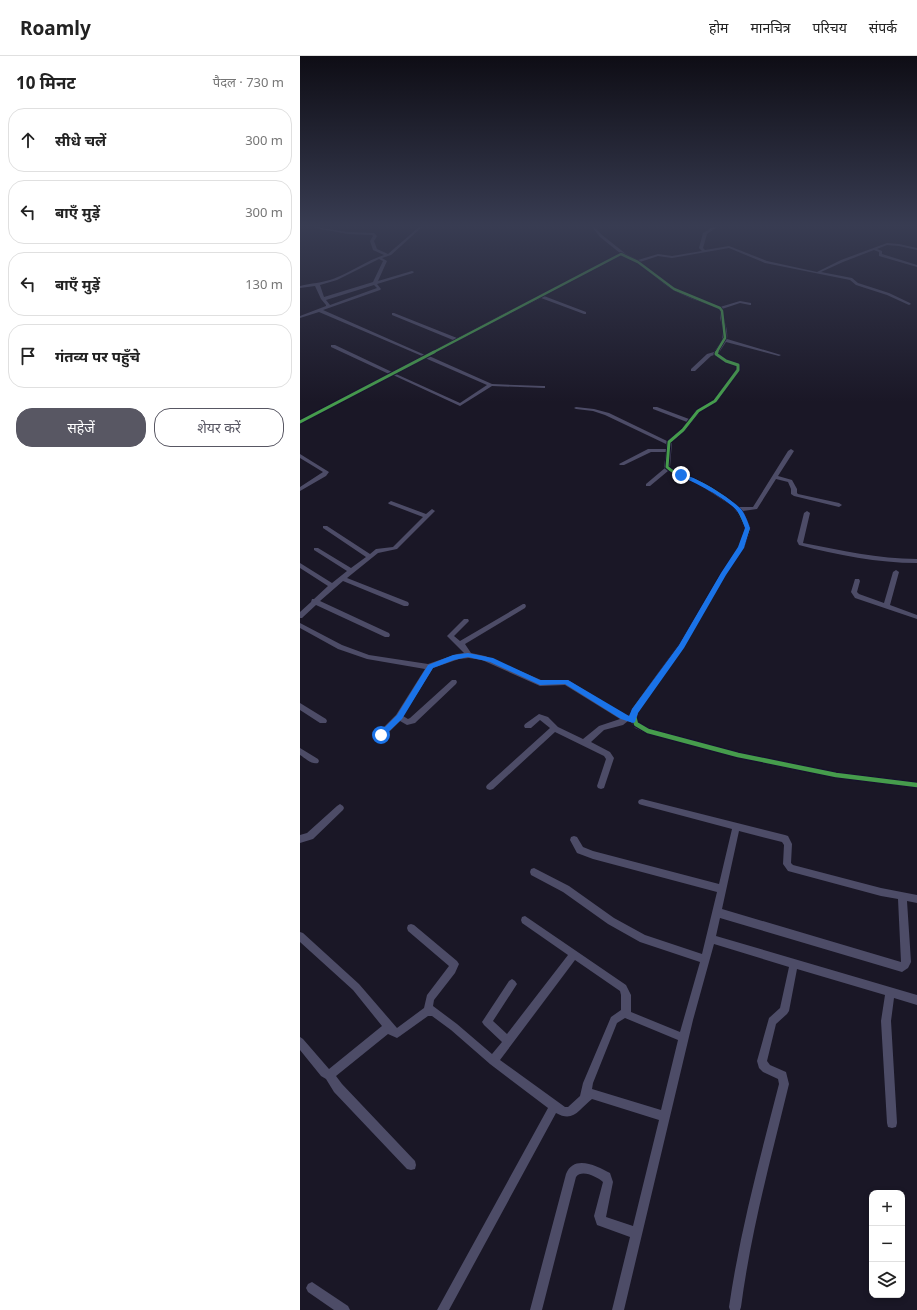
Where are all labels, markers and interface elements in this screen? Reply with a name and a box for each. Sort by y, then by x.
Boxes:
text: Roamly [20,15,91,41]
text: होम [709,18,728,37]
text: मानचित्र [750,18,791,37]
text: परिचय [813,18,847,37]
text: संपर्क [869,18,897,37]
text: 10 मिनट [16,71,76,94]
text: पैदल · 730 m [213,73,284,91]
icon: ahead [17,129,39,151]
text: सीधे चलें [55,130,106,150]
text: 300 m [245,131,283,149]
icon: left [17,201,39,223]
text: बाएँ मुड़ें [55,202,100,222]
text: 300 m [245,203,283,221]
icon: left [17,273,39,295]
text: बाएँ मुड़ें [55,274,100,294]
text: 130 m [245,275,283,293]
icon: arrive [17,345,39,367]
text: गंतव्य पर पहुँचे [55,346,140,366]
button: सहेजें [16,408,146,447]
button: शेयर करें [154,408,284,447]
route end [672,466,690,484]
route start [372,726,390,744]
map controls [869,1190,905,1298]
button: + [869,1190,905,1226]
button: − [869,1226,905,1262]
button: layers [869,1262,905,1298]

